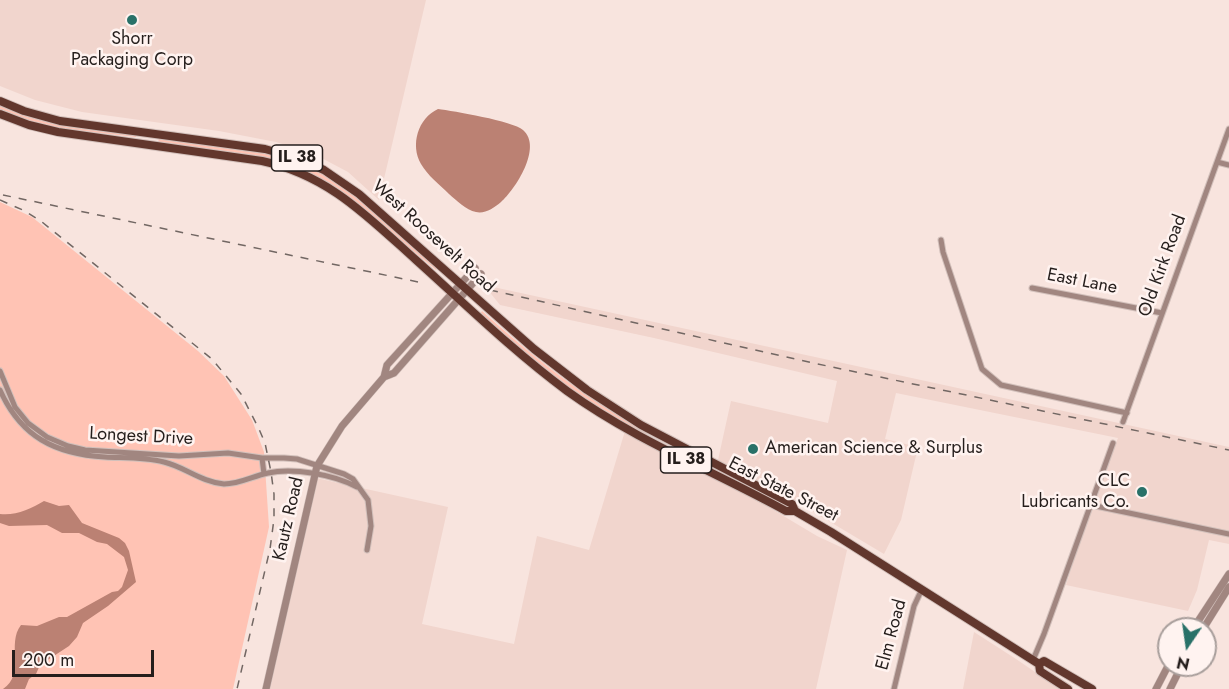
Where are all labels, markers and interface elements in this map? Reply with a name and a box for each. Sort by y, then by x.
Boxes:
marker: Shorr Packaging Corp [125,13,139,27]
place label: Shorr Packaging Corp [71,29,193,72]
road number: IL 38 [272,145,322,171]
street label: West Roosevelt Road [367,176,499,298]
street label: Old Kirk Road [1135,212,1191,320]
street label: East Lane [1045,265,1119,299]
street label: Longest Drive [89,423,193,451]
place label: American Science & Surplus [765,438,982,460]
marker: American Science & Surplus [746,442,760,456]
road number: IL 38 [660,447,712,473]
street label: East State Street [724,453,842,527]
place label: CLC Lubricants Co. [1021,471,1130,514]
street label: Kautz Road [269,475,309,563]
marker: CLC Lubricants Co. [1135,485,1149,499]
street label: Elm Road [872,597,912,673]
north arrow [1157,617,1217,677]
scale bar [15,638,158,676]
text: 200 m [23,647,74,673]
text: N [1175,650,1192,676]

